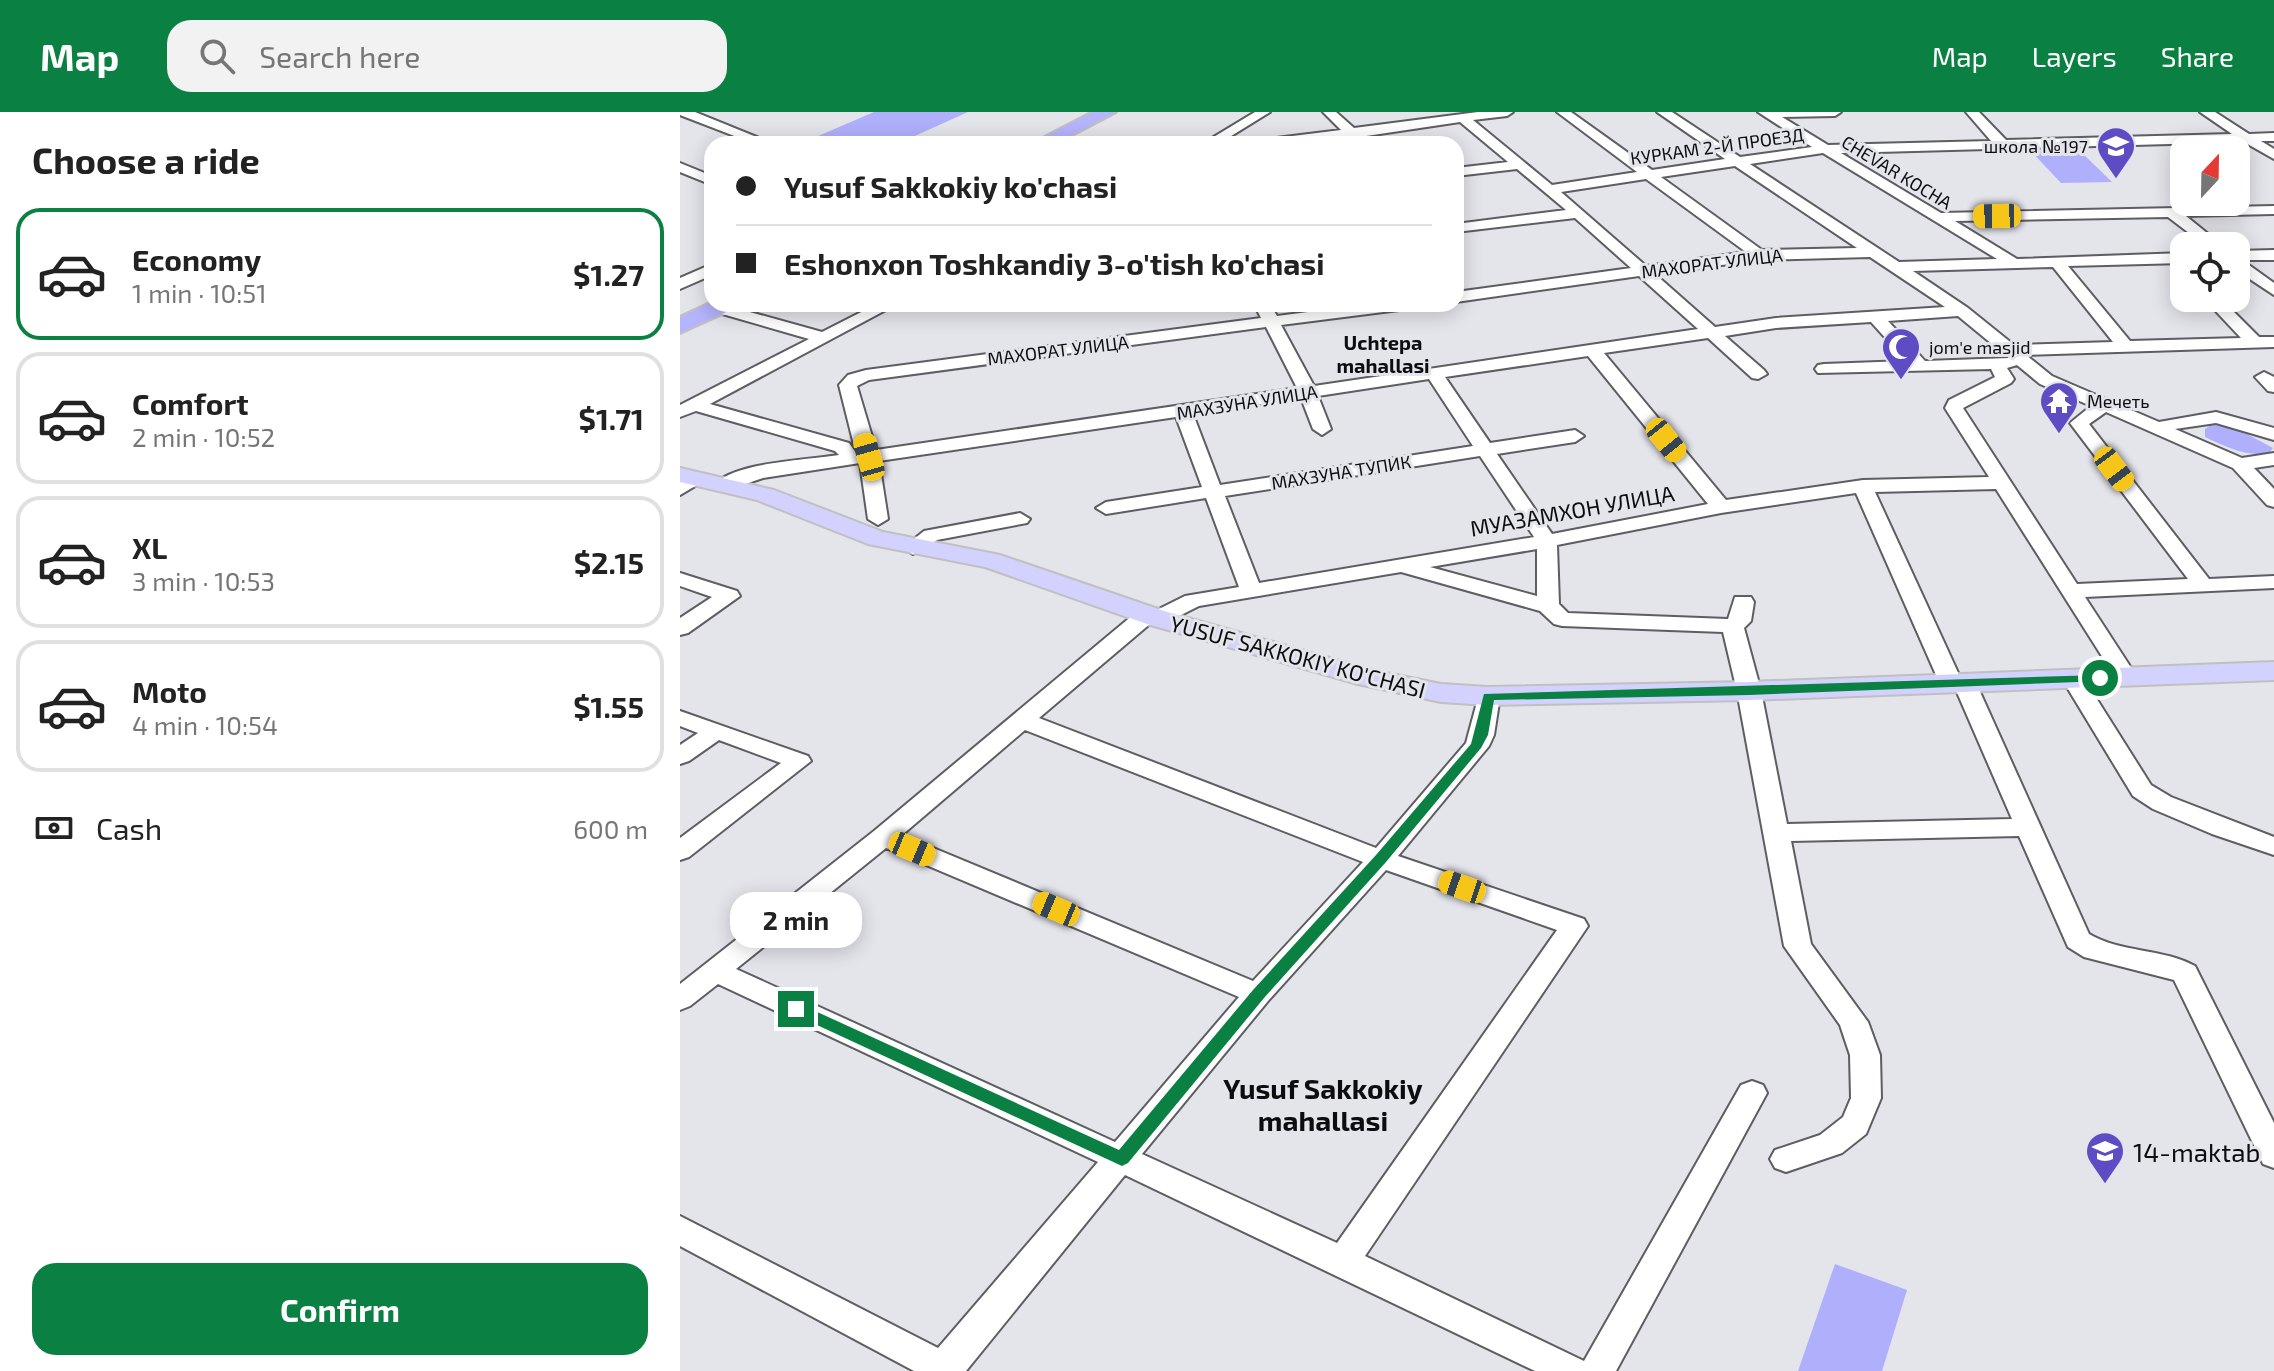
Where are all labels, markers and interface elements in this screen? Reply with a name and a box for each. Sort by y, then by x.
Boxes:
search box [167,20,727,92]
text: Map [40,33,119,79]
icon: search [195,34,239,78]
text: Search here [259,38,420,74]
text: Map [1932,39,1988,73]
text: Layers [2032,39,2117,73]
text: Share [2161,39,2234,73]
street label: КУРКАМ 2-Й ПРОЕЗД [1629,123,1805,169]
school or university icon: школа №197 [2095,125,2137,180]
street label: CHEVAR KOCHA [1838,130,1957,214]
place label: школа №197 [1984,135,2088,157]
north arrow [2170,136,2250,216]
map controls [2170,136,2250,312]
text: Choose a ride [32,138,260,181]
text: Yusuf Sakkokiy ko'chasi [784,168,1117,204]
car [1973,204,2021,228]
button: locate [2170,232,2250,312]
icon: car [36,238,108,310]
text: Economy [132,241,261,277]
street label: МАХОРАТ УЛИЦА [1640,243,1785,283]
text: Eshonxon Toshkandiy 3-o'tish ko'chasi [784,245,1325,281]
text: $1.27 [573,256,644,292]
text: 1 min · 10:51 [132,277,267,308]
mosque icon: jom'e masjid [1880,326,1922,381]
street label: МАХОРАТ УЛИЦА [986,330,1131,370]
district label: Uchtepa mahallasi [1336,330,1430,377]
place label: jom'e masjid [1929,336,2031,358]
street label: МАХЗУНА УЛИЦА [1175,380,1320,424]
temple icon: Мечеть [2038,380,2080,435]
icon: car [36,382,108,454]
text: Comfort [132,385,249,421]
place label: Мечеть [2087,390,2150,412]
text: $1.71 [578,400,644,436]
car [1642,414,1690,466]
text: 2 min · 10:52 [132,421,275,452]
car [851,431,887,483]
car [2090,443,2138,495]
street label: МАХЗУНА ТУПИК [1270,450,1413,494]
street label: МУАЗАМХОН УЛИЦА [1468,479,1676,541]
icon: car [36,526,108,598]
text: XL [132,529,167,565]
text: $2.15 [574,544,644,580]
text: 3 min · 10:53 [132,565,275,596]
street label: YUSUF SAKKOKIY KO'CHASI [1168,609,1428,703]
route start [2082,660,2118,696]
icon: car [36,670,108,742]
text: Moto [132,673,207,709]
text: $1.55 [573,688,644,724]
text: 4 min · 10:54 [132,709,278,740]
icon: cash [32,806,76,850]
text: Cash [96,810,162,846]
text: 600 m [573,813,648,844]
car [885,829,939,869]
car [1435,868,1489,906]
car [1029,889,1083,929]
callout: 2 min [730,893,862,949]
text: 2 min [763,904,829,935]
route end [778,991,814,1027]
district label: Yusuf Sakkokiy mahallasi [1223,1071,1423,1137]
school or university icon: 14-maktab [2084,1130,2126,1185]
place label: 14-maktab [2133,1136,2260,1167]
button: Confirm [32,1263,648,1355]

